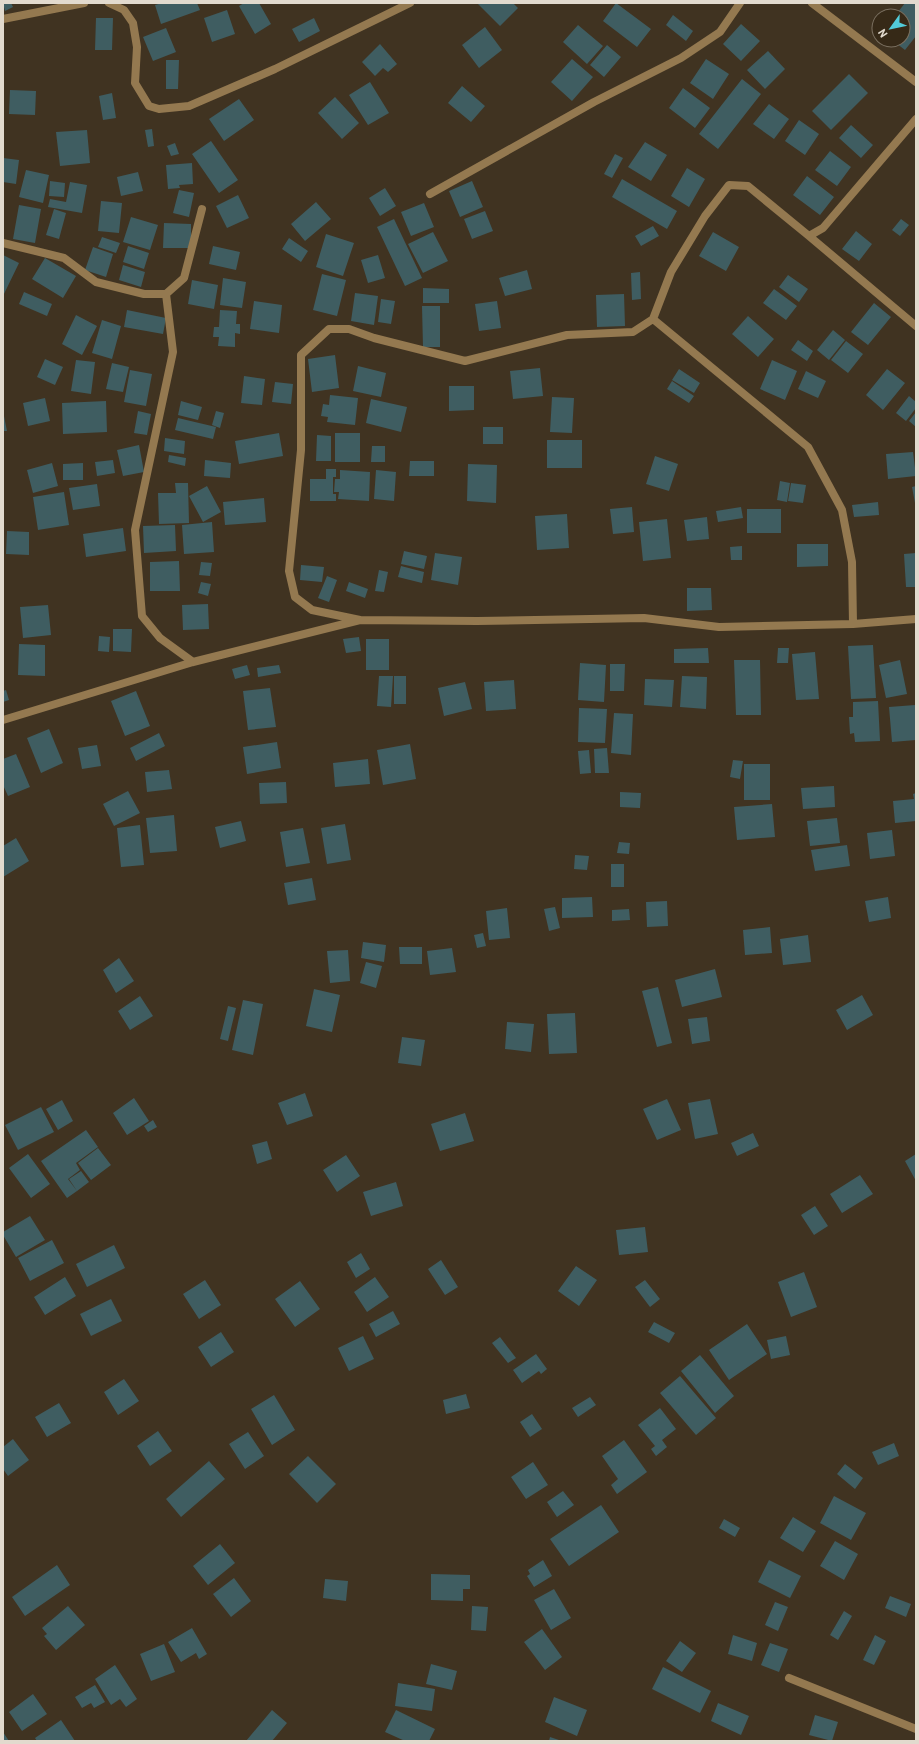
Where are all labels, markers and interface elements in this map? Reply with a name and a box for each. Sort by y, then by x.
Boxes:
north arrow [871,8,911,48]
text: N [875,27,890,40]

